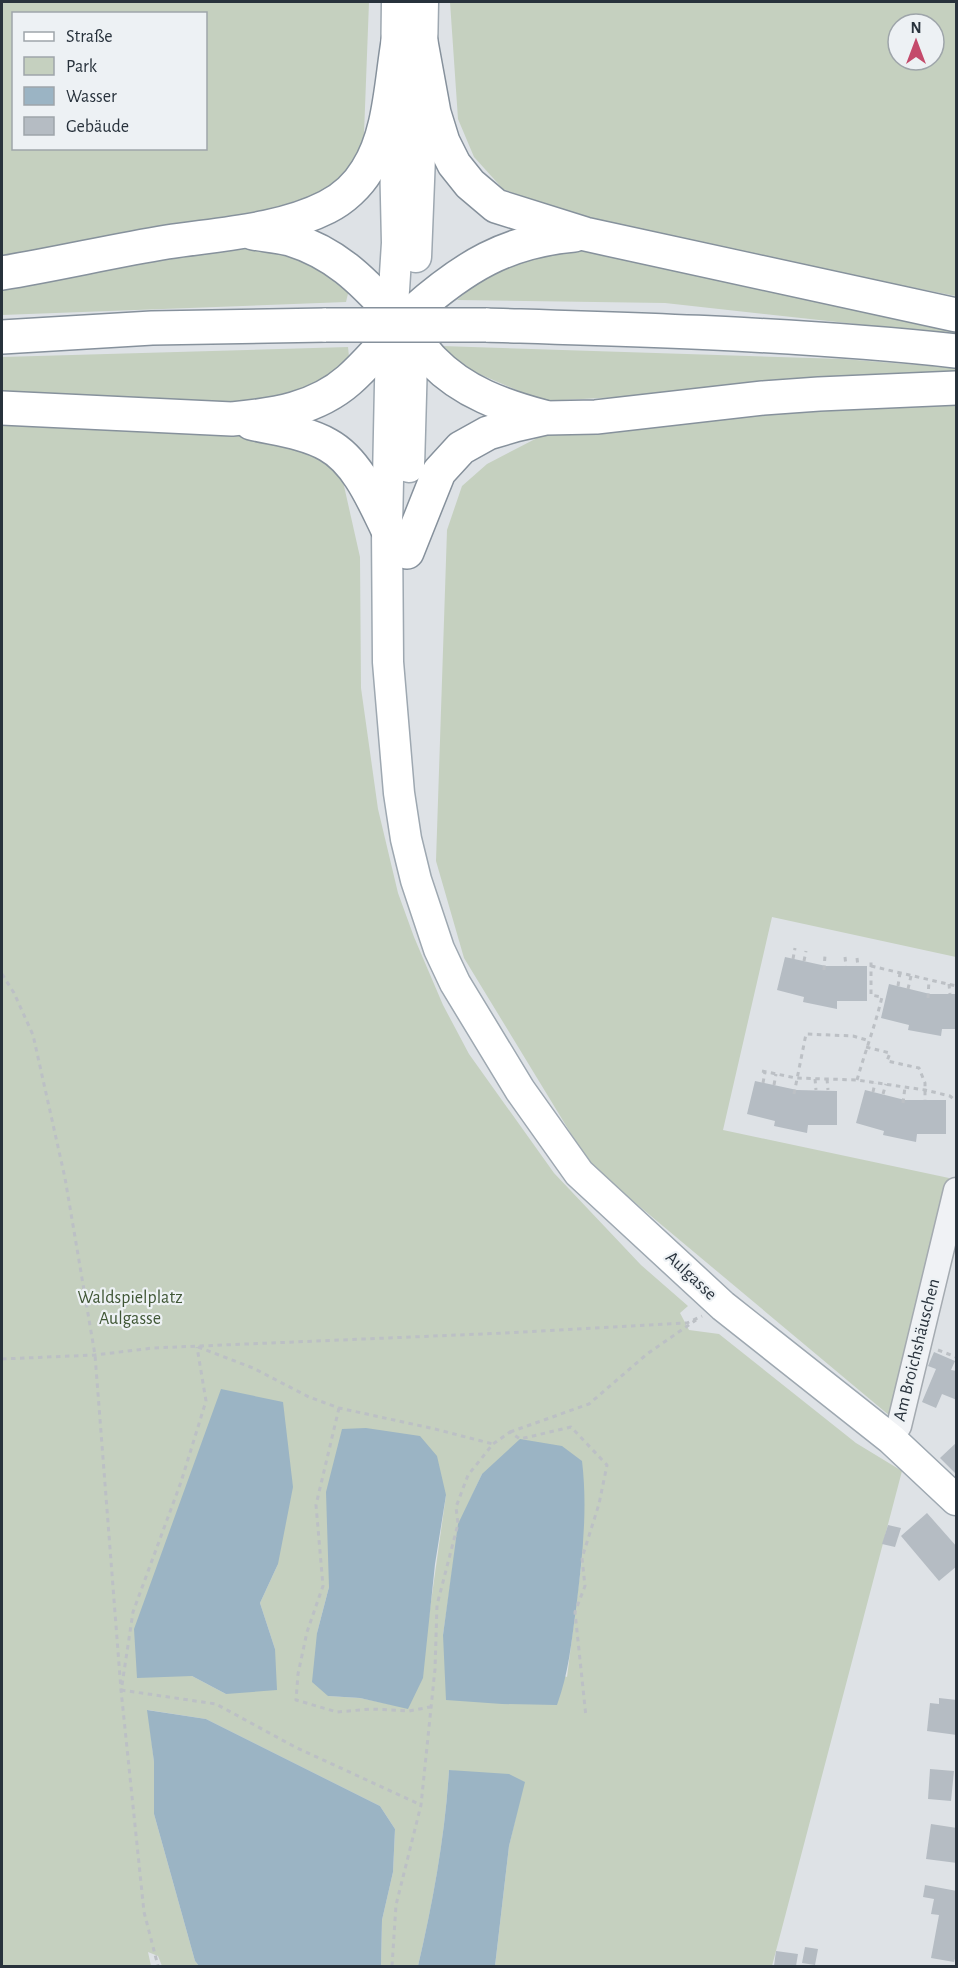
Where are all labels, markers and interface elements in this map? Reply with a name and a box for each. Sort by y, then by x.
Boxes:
legend [12,12,207,150]
north arrow [886,12,946,72]
text: N [910,20,922,36]
text: Straße [66,28,112,46]
text: Park [66,58,98,76]
text: Wasser [66,88,117,106]
text: Gebäude [66,118,129,136]
street label: Aulgasse [662,1248,720,1304]
street label: Am Broichshäuschen [891,1277,943,1423]
park label: Waldspielplatz Aulgasse [77,1289,183,1328]

